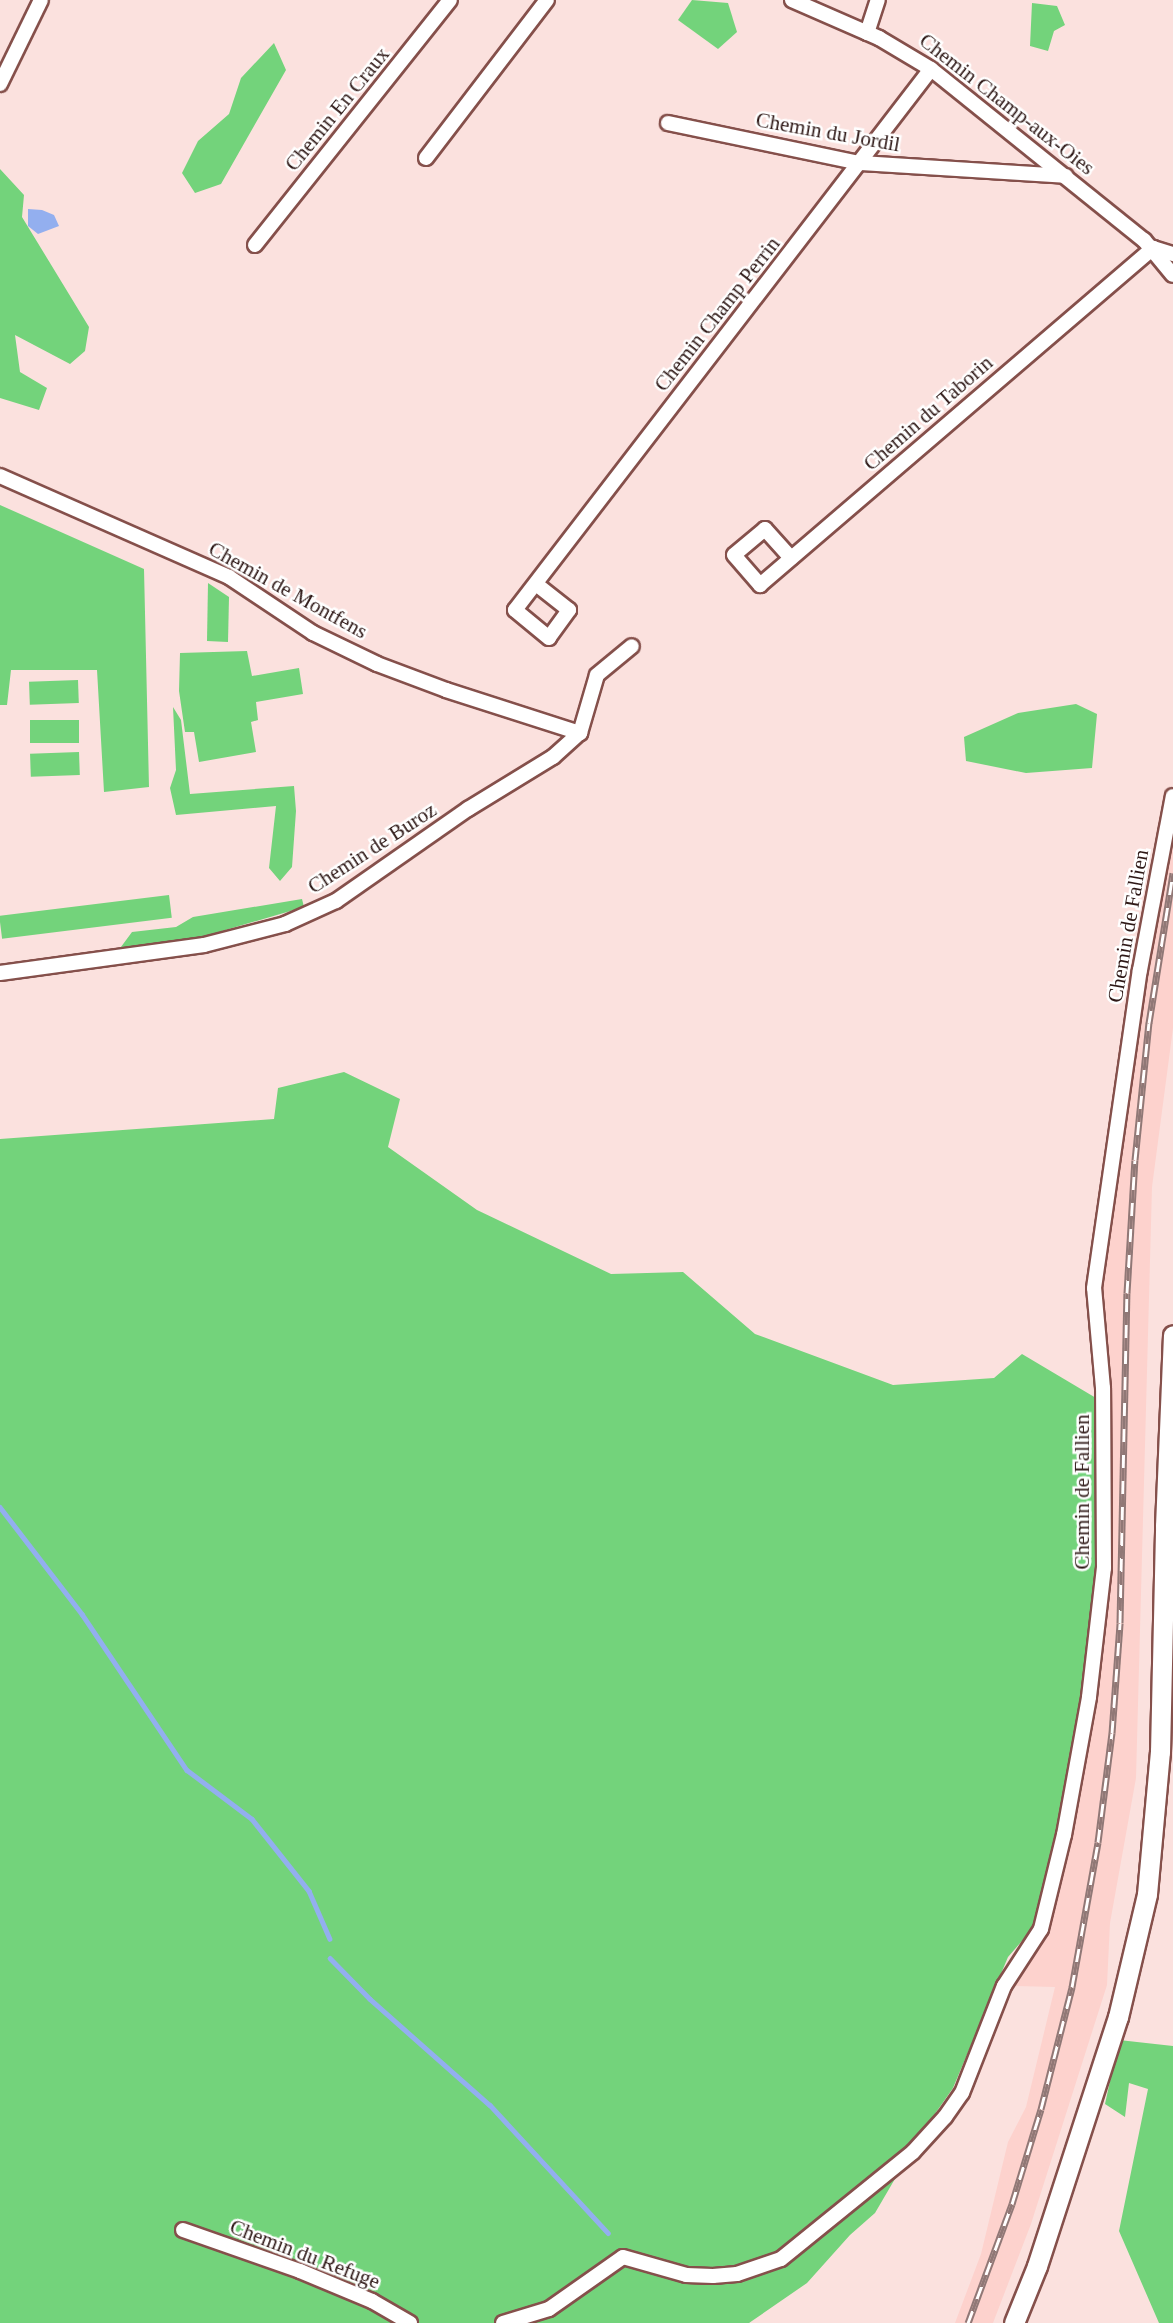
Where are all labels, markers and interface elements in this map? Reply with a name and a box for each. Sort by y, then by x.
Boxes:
street label: Chemin Champ-aux-Oies [914,28,1100,180]
street label: Chemin En Craux [279,42,395,176]
street label: Chemin du Jordil [754,107,902,157]
street label: Chemin Champ Perrin [649,232,785,396]
street label: Chemin du Taborin [858,350,998,476]
street label: Chemin de Montfens [204,536,372,644]
street label: Chemin de Buroz [303,797,441,899]
street label: Chemin de Fallien [1102,847,1154,1005]
street label: Chemin de Fallien [1069,1414,1095,1570]
street label: Chemin du Refuge [226,2214,384,2294]

